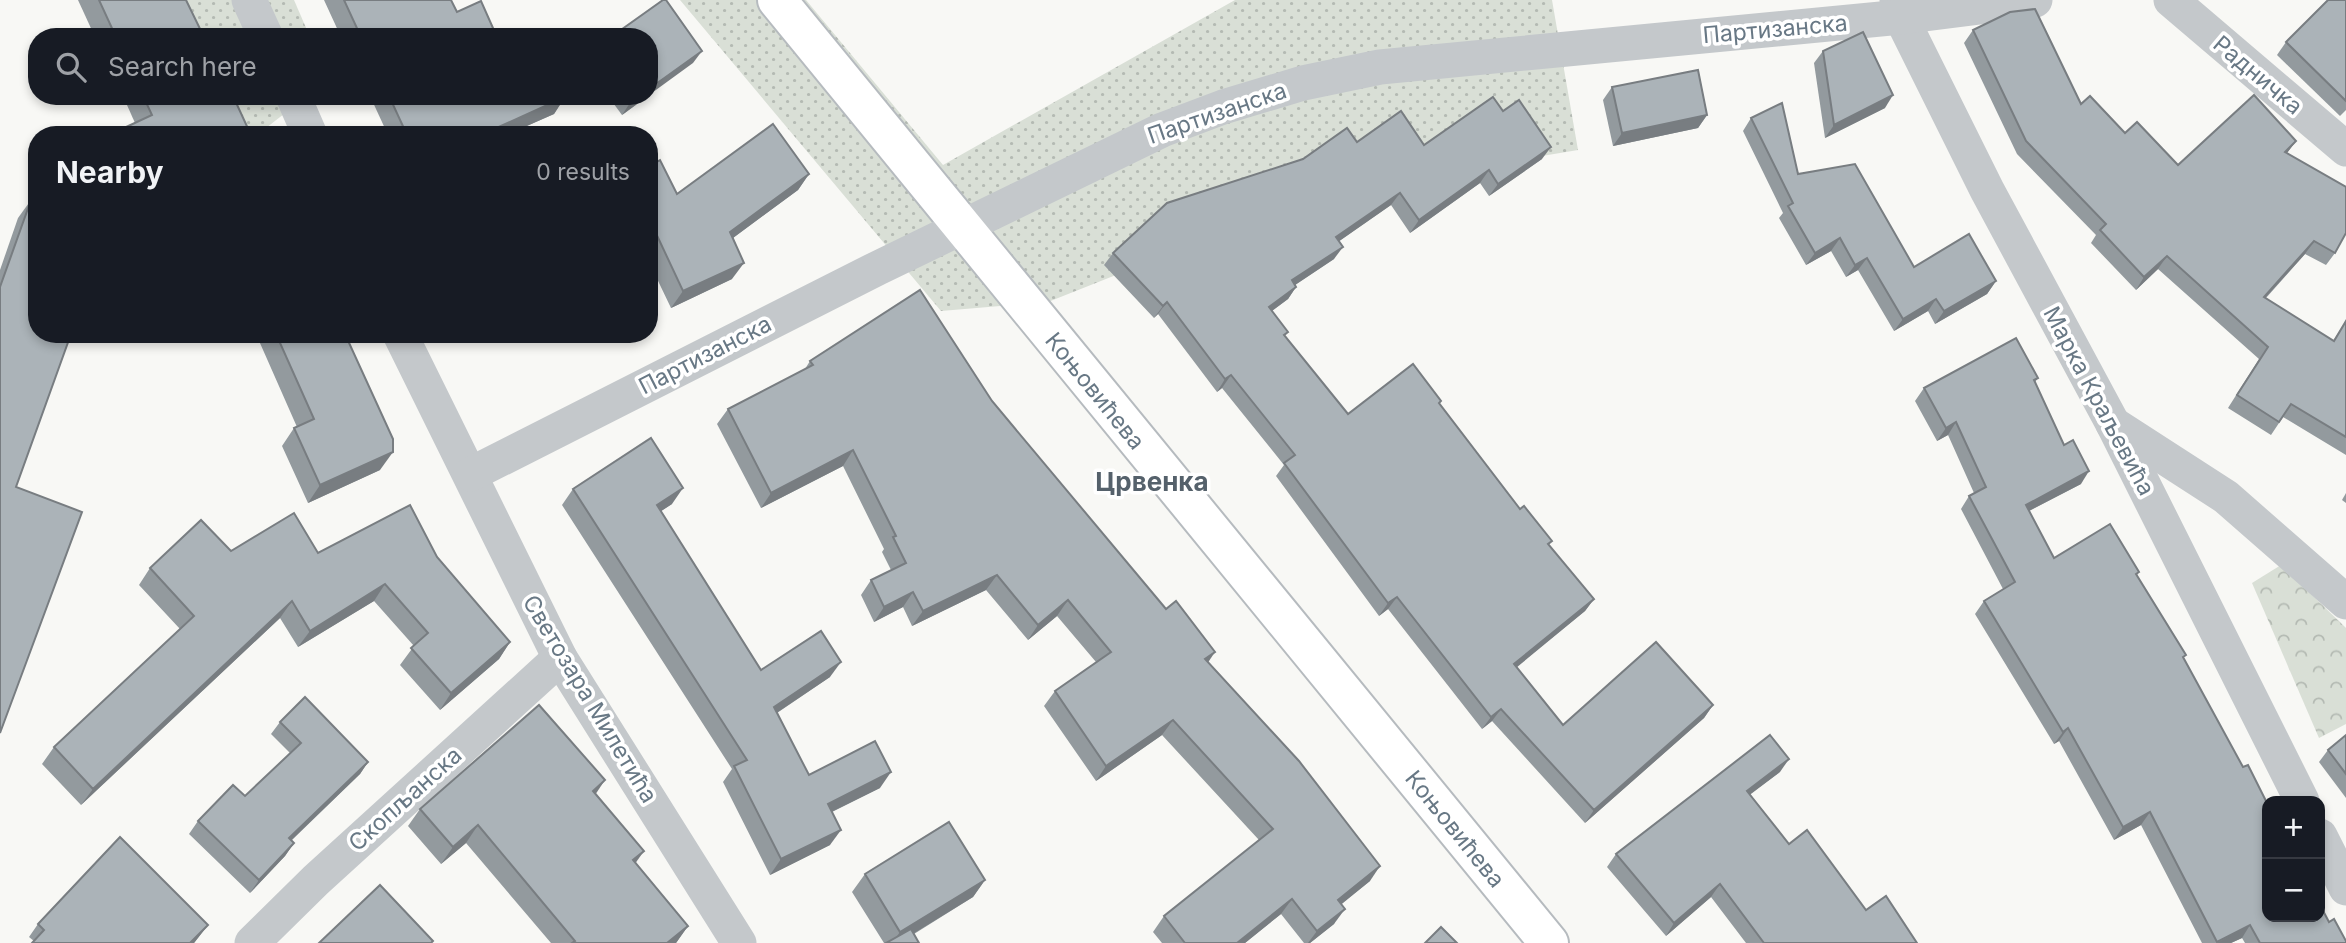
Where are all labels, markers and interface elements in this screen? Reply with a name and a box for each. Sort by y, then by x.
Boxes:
street label: Партизанска [1701,9,1849,49]
search box [28,28,658,105]
street label: Радничка [2208,30,2308,120]
icon: search [52,48,90,86]
text: Search here [108,51,257,82]
street label: Партизанска [1144,76,1290,150]
text: Nearby [56,154,164,190]
text: 0 results [536,158,630,186]
street label: Марка Краљевића [2037,302,2161,500]
street label: Партизанска [634,310,776,400]
street label: Коњовићева [1039,327,1151,455]
district label: Црвенка [1095,466,1209,497]
street label: Светозара Милетића [517,590,663,808]
street label: Скопљанска [343,741,467,857]
street label: Коњовићева [1399,765,1511,893]
map controls [2262,796,2325,922]
button: + [2262,796,2325,859]
button: − [2262,859,2325,922]

